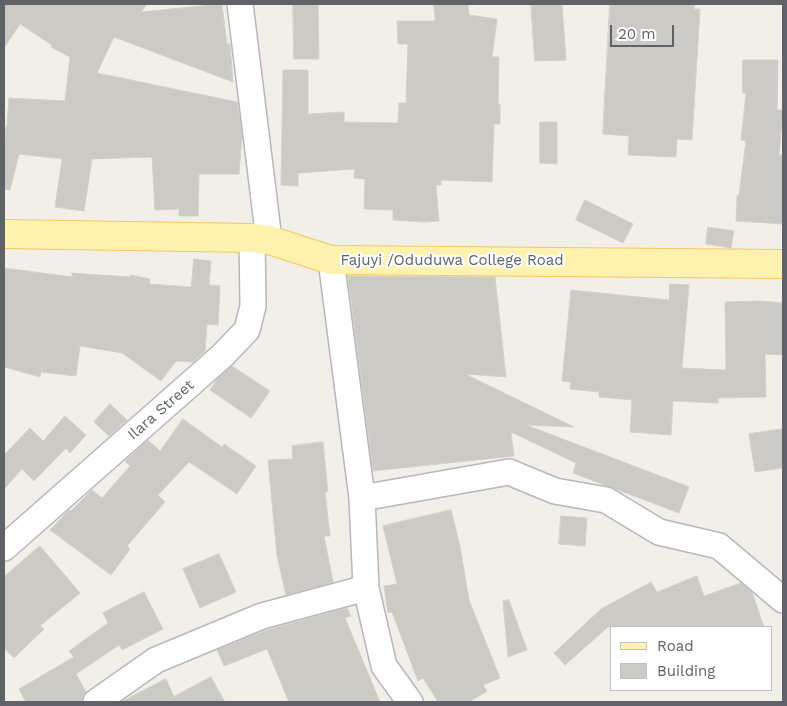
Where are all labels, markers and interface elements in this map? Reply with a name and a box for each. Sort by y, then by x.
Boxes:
scale bar [612,15,676,47]
text: 20 m [618,25,656,43]
street label: Fajuyi /Oduduwa College Road [340,252,564,270]
street label: Ilara Street [124,376,198,444]
legend [610,626,772,691]
text: Road [657,637,694,655]
text: Building [657,662,715,680]

